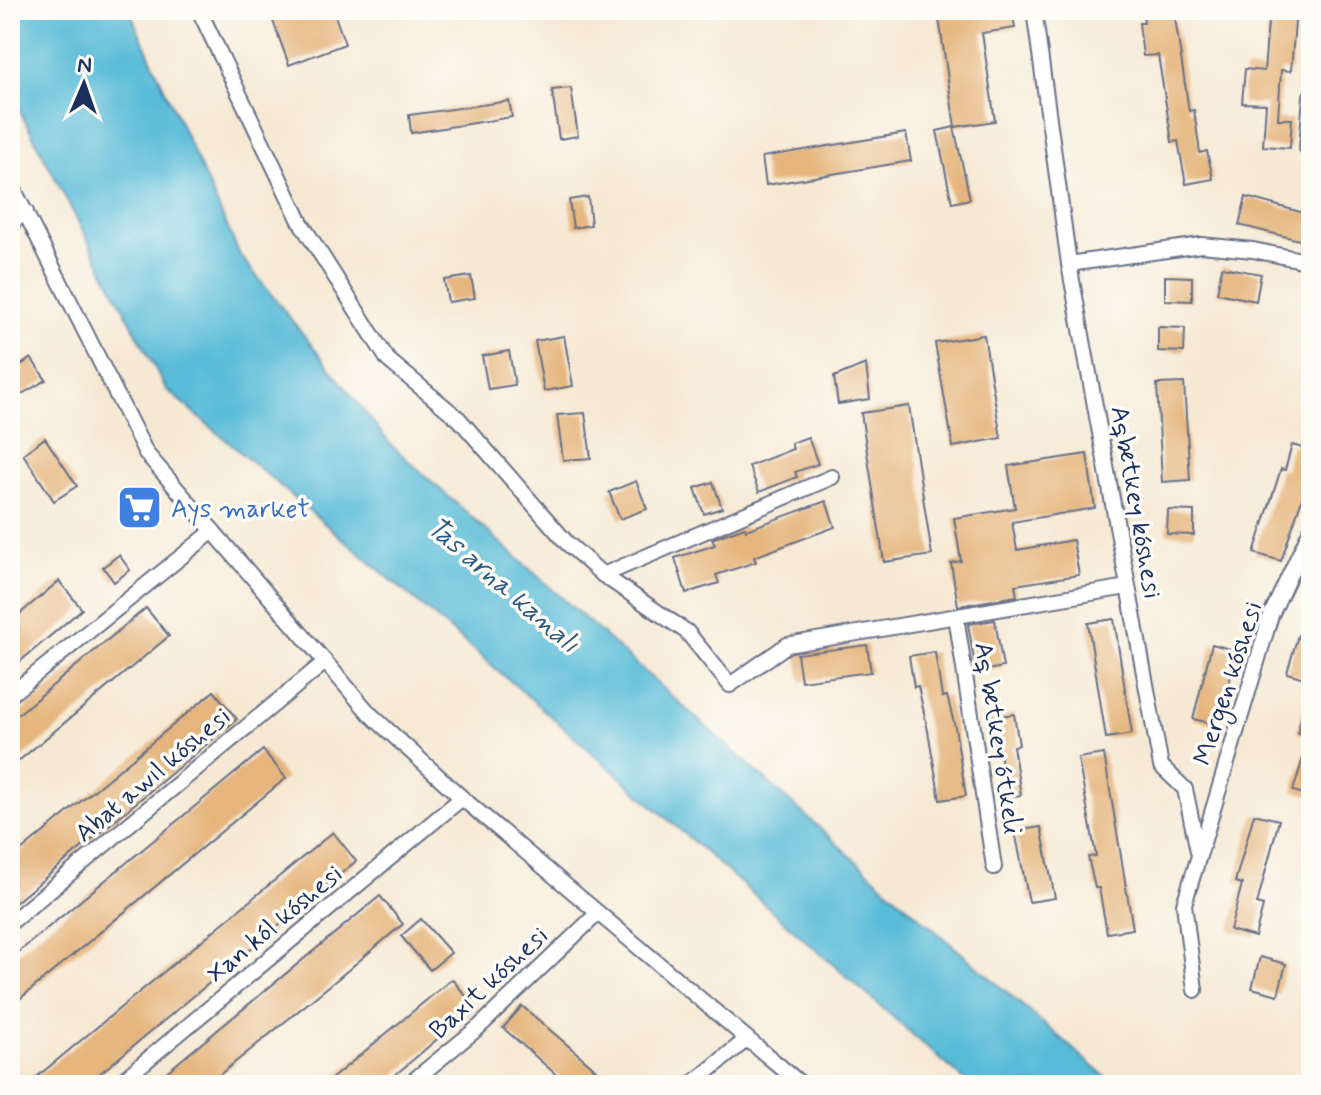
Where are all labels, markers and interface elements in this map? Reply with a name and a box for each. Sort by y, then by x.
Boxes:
north arrow [44,44,124,124]
text: N [77,52,92,80]
street label: Aqbetkey kóshesi [1101,403,1169,601]
supermarket icon: Ays market [116,484,164,532]
place label: Ays market [171,493,310,527]
water label: Tas arna kanalı [418,509,587,663]
street label: Mergen kóshesi [1186,597,1273,770]
street label: Aq betkey ótkeli [965,640,1029,837]
street label: Abat awıl kóshesi [68,700,238,851]
street label: Xan kól kóshesi [200,858,350,991]
street label: Baxıt kóshesi [423,919,556,1047]

